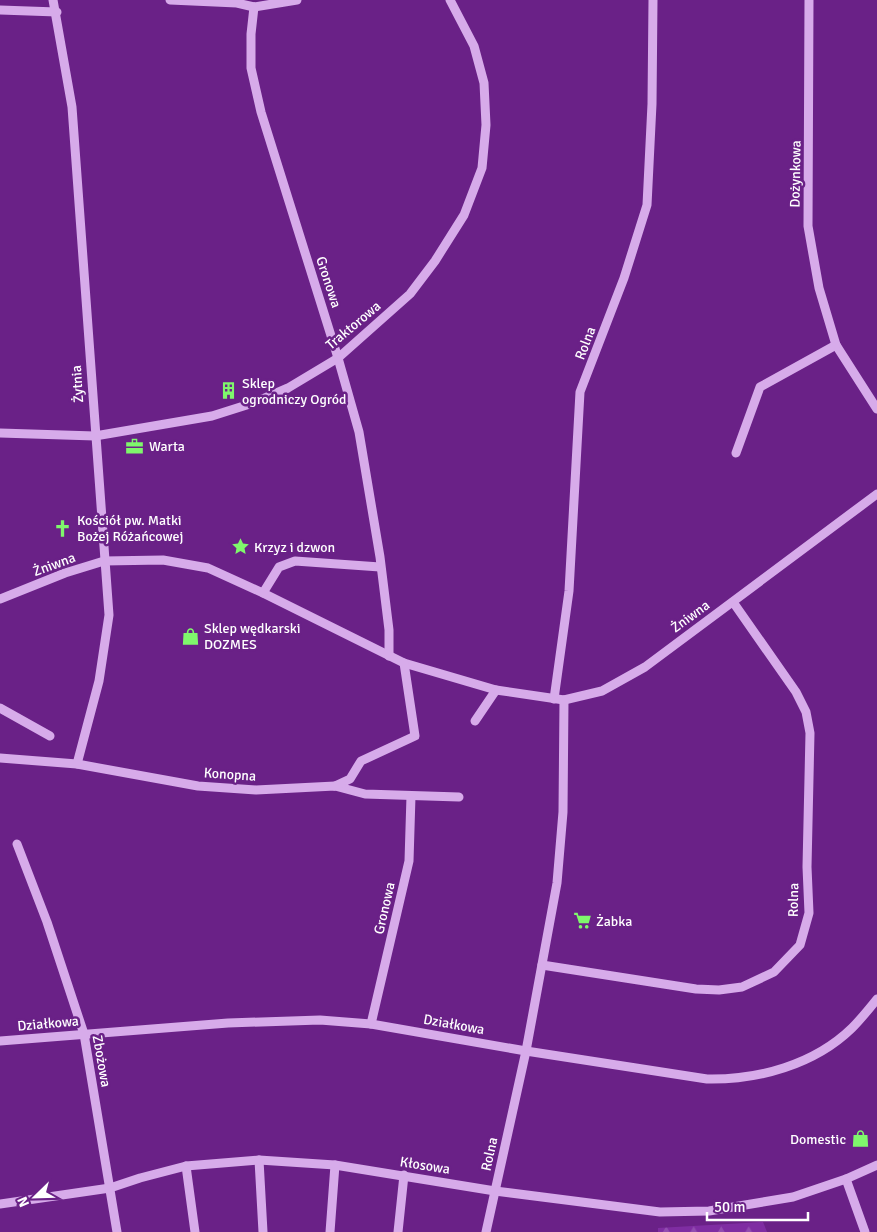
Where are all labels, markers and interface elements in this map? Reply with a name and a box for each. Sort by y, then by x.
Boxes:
street label: Dożynkowa [786,140,805,208]
street label: Gronowa [312,254,345,310]
street label: Traktorowa [322,297,384,353]
street label: Rolna [571,324,600,362]
street label: Żytnia [68,365,87,403]
place label: Sklep ogrodniczy Ogród [242,375,346,408]
building icon: Sklep ogrodniczy Ogród [218,381,238,401]
office icon: Warta [125,436,145,456]
place label: Warta [149,438,185,455]
place label: Kościół pw. Matki Bożej Różańcowej [77,512,183,545]
church icon: Kościół pw. Matki Bożej Różańcowej [53,518,73,538]
place icon: Krzyz i dzwon [230,537,250,557]
place label: Krzyz i dzwon [254,539,335,556]
street label: Żniwna [31,549,78,580]
street label: Żniwna [667,597,713,636]
place label: Sklep wędkarski DOZMES [204,620,301,653]
shop icon: Sklep wędkarski DOZMES [180,626,200,646]
street label: Konopna [203,764,257,785]
street label: Gronowa [370,880,399,936]
street label: Rolna [785,883,802,917]
supermarket icon: Żabka [572,911,592,931]
place label: Żabka [596,913,632,930]
street label: Działkowa [422,1011,486,1038]
street label: Działkowa [17,1012,80,1035]
street label: Zbożowa [89,1034,114,1088]
shop icon: Domestic [850,1129,870,1149]
place label: Domestic [790,1131,846,1148]
street label: Rolna [478,1136,501,1173]
street label: Kłosowa [399,1153,451,1178]
north arrow [10,1172,60,1222]
scale bar [707,1190,808,1222]
text: N [14,1194,33,1210]
text: 50 m [714,1198,745,1216]

